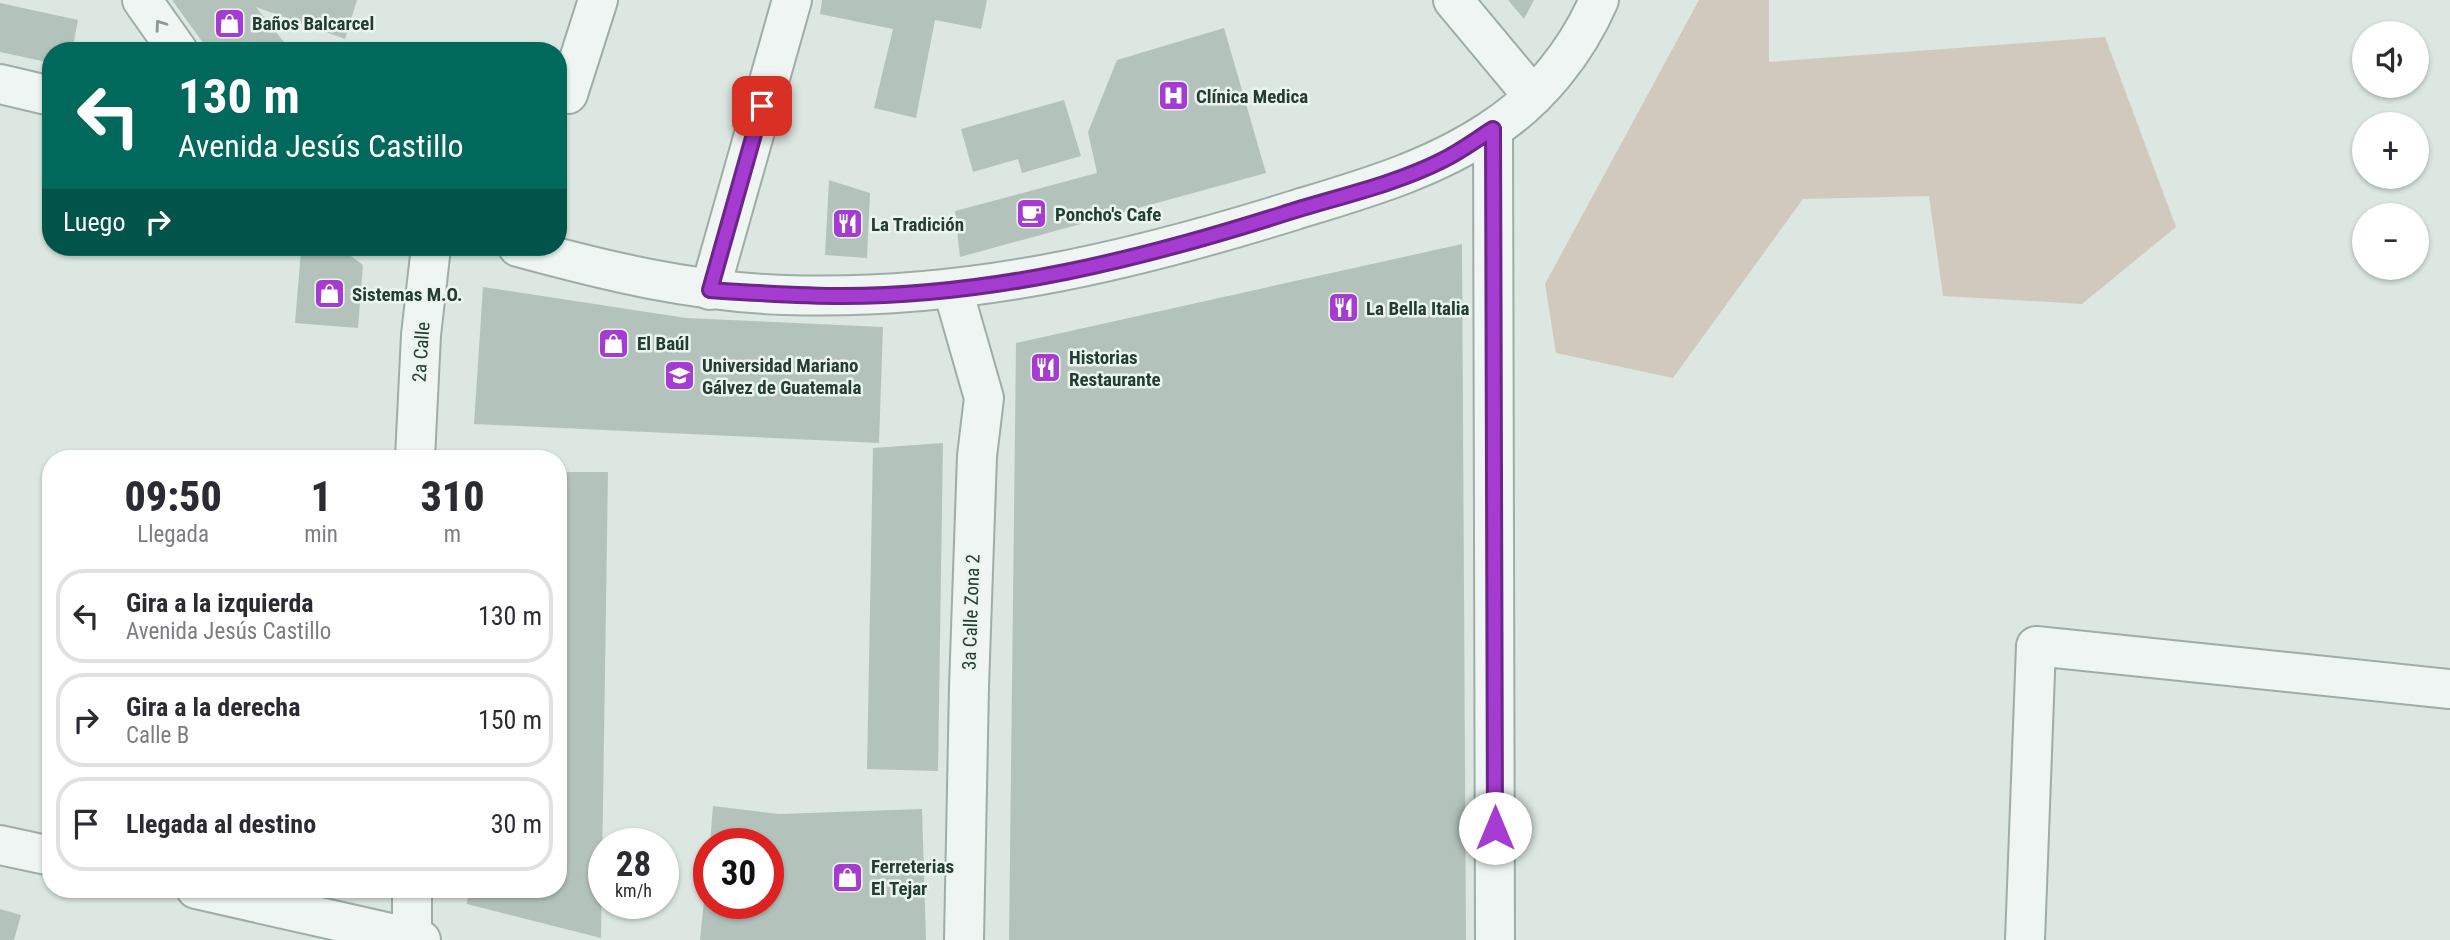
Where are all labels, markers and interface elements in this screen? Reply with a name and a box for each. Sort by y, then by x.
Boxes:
shop icon: Baños Balcarcel [212,6,246,40]
place label: Baños Balcarcel [252,12,374,35]
one-way arrow [156,20,169,33]
map controls [2352,21,2429,280]
button: sound [2352,21,2429,98]
text: 130 m [178,68,300,125]
icon: left [63,70,154,161]
pin [732,76,792,136]
hospital icon: Clínica Medica [1156,79,1190,113]
place label: Clínica Medica [1196,85,1308,108]
icon: arrive [743,87,781,125]
button: + [2352,112,2429,189]
text: Avenida Jesús Castillo [178,127,464,165]
cafe icon: Poncho's Cafe [1015,197,1049,231]
icon: right [139,203,177,241]
place label: Poncho's Cafe [1055,203,1161,226]
button: − [2352,203,2429,280]
text: Luego [63,207,125,237]
restaurant icon: La Tradición [831,207,865,241]
place label: La Tradición [871,213,964,236]
shop icon: Sistemas M.O. [312,277,346,311]
place label: Sistemas M.O. [352,283,462,306]
restaurant icon: La Bella Italia [1326,291,1360,325]
place label: La Bella Italia [1366,297,1470,320]
street label: 2a Calle [407,321,435,383]
shop icon: El Baúl [597,326,631,360]
place label: El Baúl [637,332,689,355]
place label: Historias Restaurante [1069,346,1161,391]
restaurant icon: Historias Restaurante [1029,351,1063,385]
place label: Universidad Mariano Gálvez de Guatemala [702,354,861,399]
school or university icon: Universidad Mariano Gálvez de Guatemala [662,359,696,393]
text: 09:50 [124,472,222,521]
text: 1 [310,472,332,521]
text: 310 [420,472,485,521]
text: Llegada [137,521,209,548]
text: min [304,521,338,548]
text: m [444,521,461,548]
street label: 3a Calle Zona 2 [957,554,985,670]
text: Gira a la izquierda [126,588,314,618]
icon: left [67,597,105,635]
text: 130 m [478,601,542,631]
text: Avenida Jesús Castillo [126,618,331,645]
text: Gira a la derecha [126,692,300,722]
icon: right [67,701,105,739]
text: 150 m [478,705,542,735]
text: Calle B [126,722,189,749]
position arrow [1458,791,1532,865]
icon: arrive [67,805,105,843]
text: Llegada al destino [126,809,316,839]
text: 30 m [491,809,542,839]
speed limit sign: 30 [693,828,784,919]
text: 28 [616,844,651,885]
place label: Ferreterias El Tejar [871,855,954,900]
shop icon: Ferreterias El Tejar [831,860,865,894]
text: km/h [615,880,652,901]

